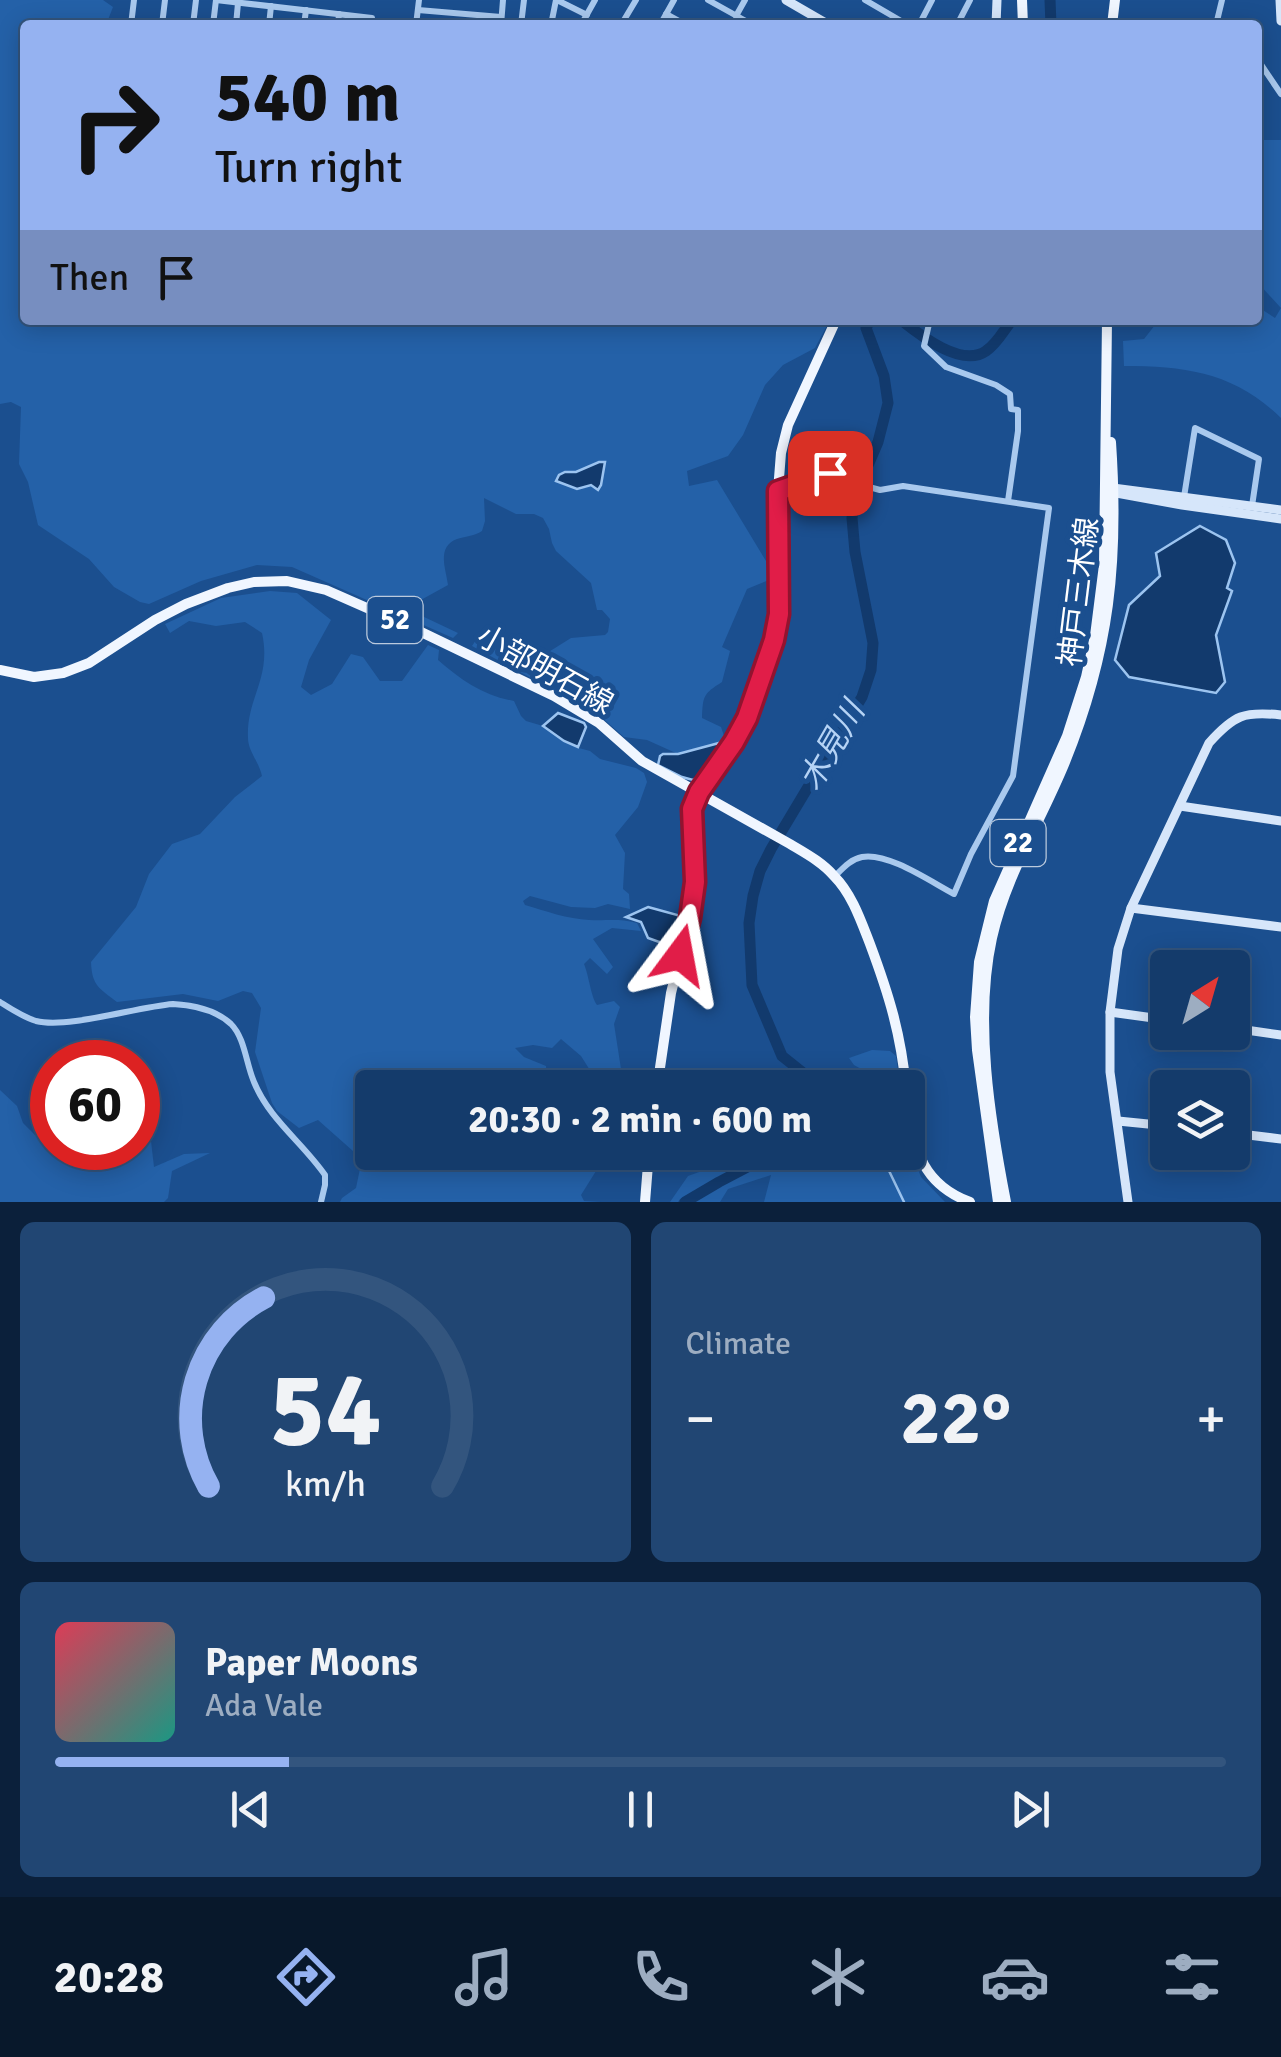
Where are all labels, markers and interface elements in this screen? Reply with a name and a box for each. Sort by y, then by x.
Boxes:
text: 540 m [215,54,400,140]
icon: right [50,60,180,190]
text: Turn right [215,140,403,195]
icon: arrive [149,250,204,305]
text: Then [50,254,129,301]
pin [788,431,873,516]
icon: arrive [803,446,858,501]
street label: 神戸三木線 [1051,515,1107,669]
road number: 52 [368,597,422,643]
street label: 小部明石線 [470,617,620,723]
water label: 木見川 [791,692,874,797]
road number: 22 [990,820,1046,866]
position arrow [628,903,732,1007]
north arrow [1150,950,1250,1050]
map controls [1150,950,1250,1170]
speed limit sign: 60 [30,1040,160,1170]
button: layers [1150,1070,1250,1170]
text: 20:30 · 2 min · 600 m [468,1096,812,1143]
text: Climate [686,1324,791,1363]
text: 54 [269,1346,381,1474]
text: 22° [900,1372,1011,1465]
text: − [686,1385,715,1453]
text: + [1196,1385,1226,1453]
text: km/h [285,1462,366,1506]
text: Paper Moons [205,1639,418,1686]
text: Ada Vale [205,1686,323,1725]
icon: previous [223,1782,278,1837]
icon: pause [613,1782,668,1837]
icon: next [1003,1782,1058,1837]
icon: directions [271,1942,341,2012]
icon: music [449,1942,519,2012]
icon: phone [626,1942,696,2012]
icon: climate [803,1942,873,2012]
icon: car [980,1942,1050,2012]
icon: filters [1157,1942,1227,2012]
text: 20:28 [54,1950,164,2005]

